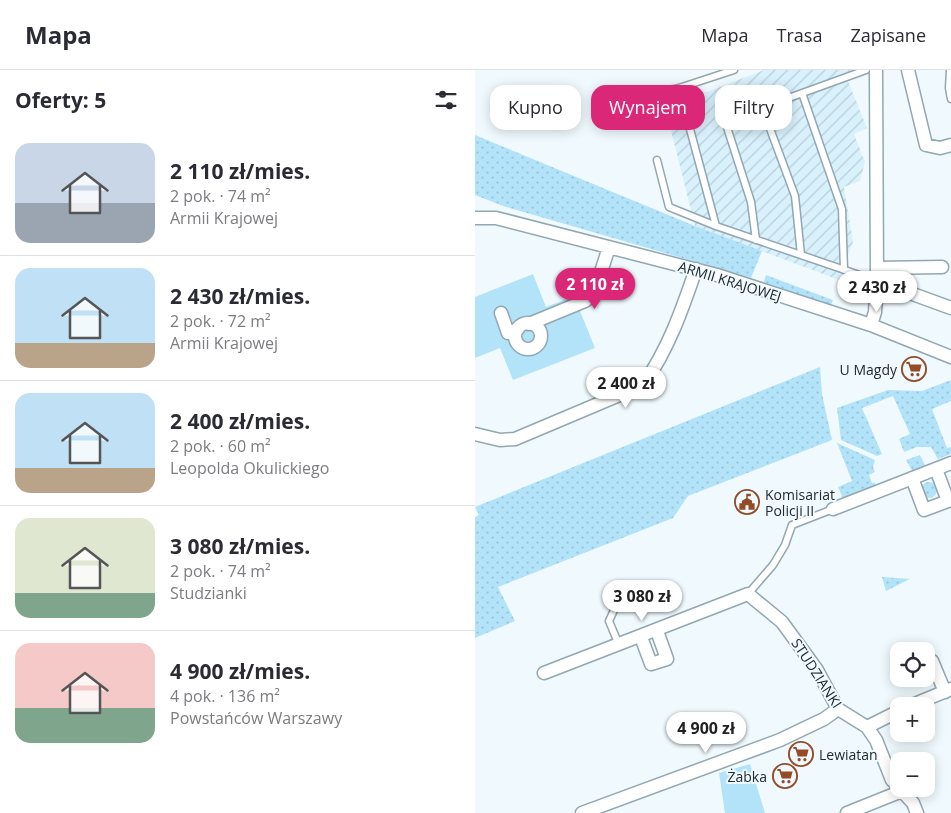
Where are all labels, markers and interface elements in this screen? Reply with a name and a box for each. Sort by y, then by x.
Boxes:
text: Mapa [25,18,92,51]
text: Mapa [701,23,749,47]
text: Trasa [777,23,822,47]
text: Zapisane [850,23,926,47]
chip: Kupno [490,85,581,130]
chip: Wynajem [591,85,705,130]
chip: Filtry [715,85,792,130]
text: Oferty: 5 [15,86,106,114]
icon: filters [432,86,460,114]
text: 2 110 zł/mies. [170,157,310,185]
icon: home [55,163,115,223]
text: 2 pok. · 74 m² [170,185,271,207]
text: Armii Krajowej [170,207,278,229]
street label: ARMII KRAJOWEJ [676,256,784,306]
pin: 2 110 zł [543,268,647,310]
pin: 2 430 zł [825,270,929,313]
text: 2 110 zł [566,273,624,295]
text: 2 430 zł [848,276,906,298]
text: 2 430 zł/mies. [170,282,310,310]
icon: home [55,288,115,348]
text: 2 pok. · 72 m² [170,310,271,332]
text: Armii Krajowej [170,332,278,354]
supermarket icon: U Magdy [901,356,927,382]
place label: U Magdy [840,360,898,379]
pin: 2 400 zł [574,366,678,409]
text: 2 400 zł [597,372,655,394]
text: 2 400 zł/mies. [170,407,310,435]
icon: home [55,413,115,473]
text: 2 pok. · 60 m² [170,435,271,457]
text: Leopolda Okulickiego [170,457,329,479]
place label: Komisariat Policji II [765,485,835,520]
public building icon: Komisariat Policji II [734,489,760,515]
text: 3 080 zł/mies. [170,532,310,560]
icon: home [55,538,115,598]
text: 2 pok. · 74 m² [170,560,271,582]
pin: 3 080 zł [590,580,694,622]
text: Studzianki [170,582,247,604]
text: 3 080 zł [613,585,671,607]
street label: STUDZIANKI [787,634,847,712]
map controls [890,642,935,797]
button: locate [890,642,935,687]
text: 4 900 zł/mies. [170,657,310,685]
icon: home [55,663,115,723]
text: 4 pok. · 136 m² [170,685,280,707]
button: + [890,697,935,742]
text: Powstańców Warszawy [170,707,342,729]
pin: 4 900 zł [654,712,758,754]
text: 4 900 zł [677,717,735,739]
supermarket icon: Lewiatan [788,741,814,767]
place label: Lewiatan [819,745,878,764]
button: − [890,752,935,797]
supermarket icon: Żabka [772,763,798,789]
place label: Żabka [728,767,767,786]

